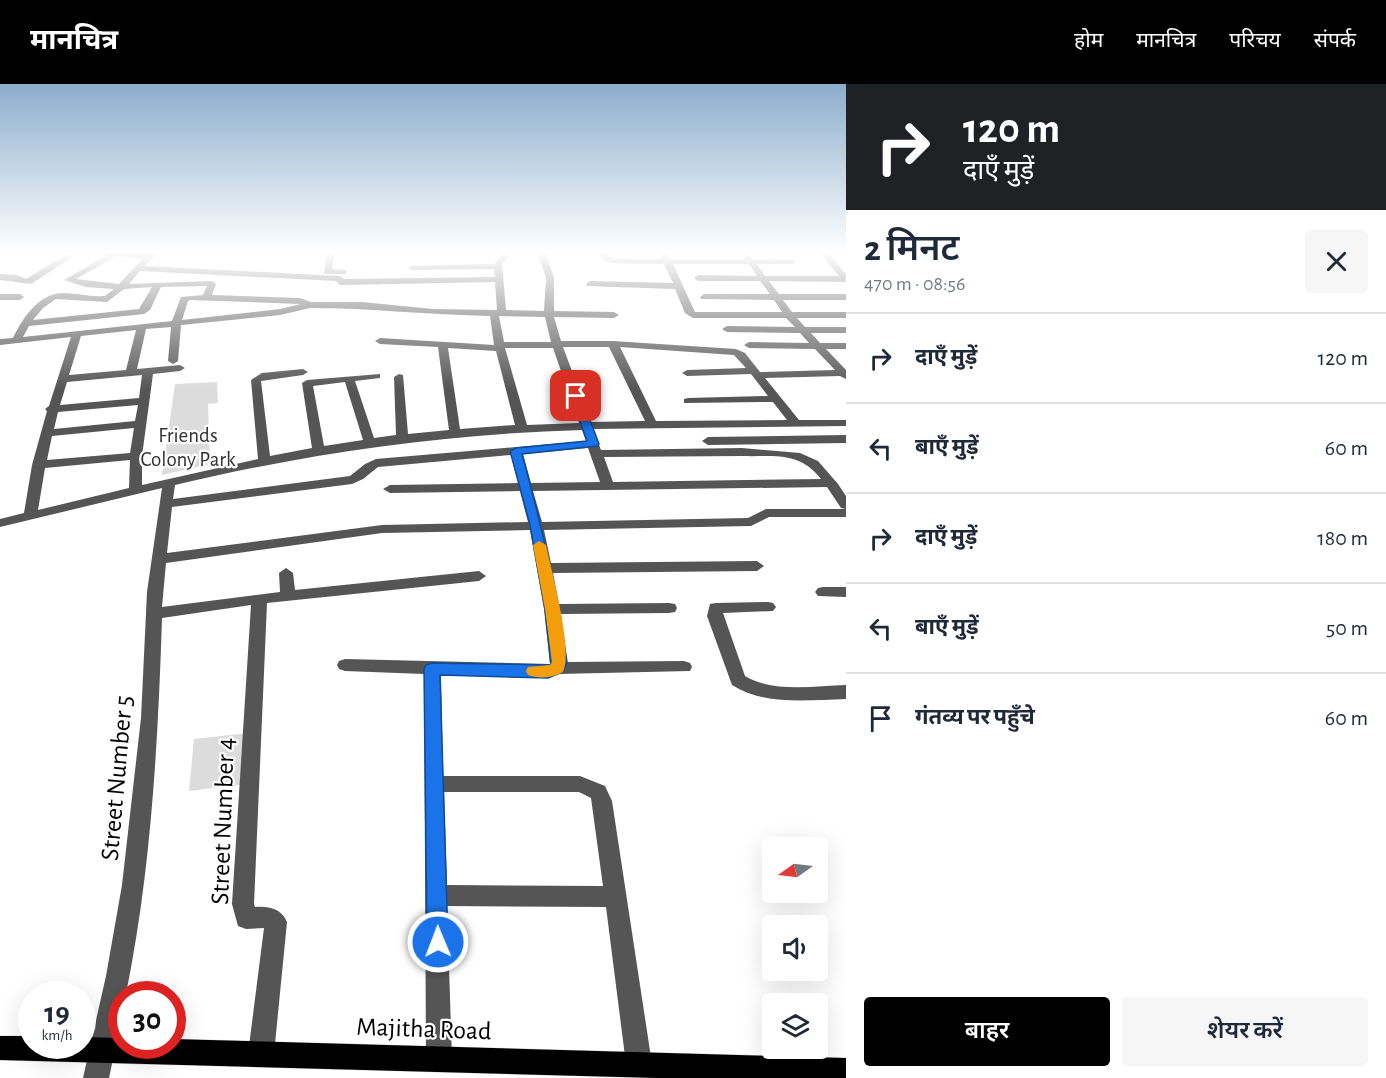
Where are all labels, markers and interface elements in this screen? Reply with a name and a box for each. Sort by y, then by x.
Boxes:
text: मानचित्र [30,27,118,55]
text: होम [1074,30,1103,51]
text: मानचित्र [1136,30,1196,51]
text: परिचय [1229,30,1281,51]
text: संपर्क [1314,30,1356,51]
icon: right [864,108,942,186]
text: 120 m [963,108,1060,150]
text: दाएँ मुड़ें [963,157,1034,184]
button: close [1305,230,1368,293]
text: 2 मिनट [864,231,959,267]
text: 470 m · 08:56 [864,274,965,294]
icon: right [864,342,897,375]
text: दाएँ मुड़ें [915,346,977,368]
text: 120 m [1318,347,1368,369]
pin [550,370,601,421]
icon: arrive [559,379,592,412]
park label: Friends Colony Park [140,425,236,470]
icon: left [864,432,897,465]
text: बाएँ मुड़ें [915,436,979,458]
text: 60 m [1325,437,1368,459]
icon: right [864,522,897,555]
text: दाएँ मुड़ें [915,526,977,548]
text: 180 m [1317,527,1368,549]
icon: left [864,612,897,645]
text: बाएँ मुड़ें [915,616,979,638]
text: 50 m [1326,617,1368,639]
street label: Street Number 5 [97,694,137,862]
icon: arrive [864,702,897,735]
text: गंतव्य पर पहुँचे [915,706,1035,728]
text: 60 m [1325,707,1368,729]
street label: Street Number 4 [207,737,239,905]
north arrow [762,837,828,903]
map controls [762,837,828,1059]
position arrow [406,910,470,974]
button: sound [762,915,828,981]
speed limit sign: 30 [108,981,186,1059]
button: layers [762,993,828,1059]
button: बाहर [864,997,1110,1066]
button: शेयर करें [1122,997,1368,1066]
text: 19 [44,998,70,1028]
street label: Majitha Road [356,1014,492,1044]
text: km/h [42,1028,72,1043]

